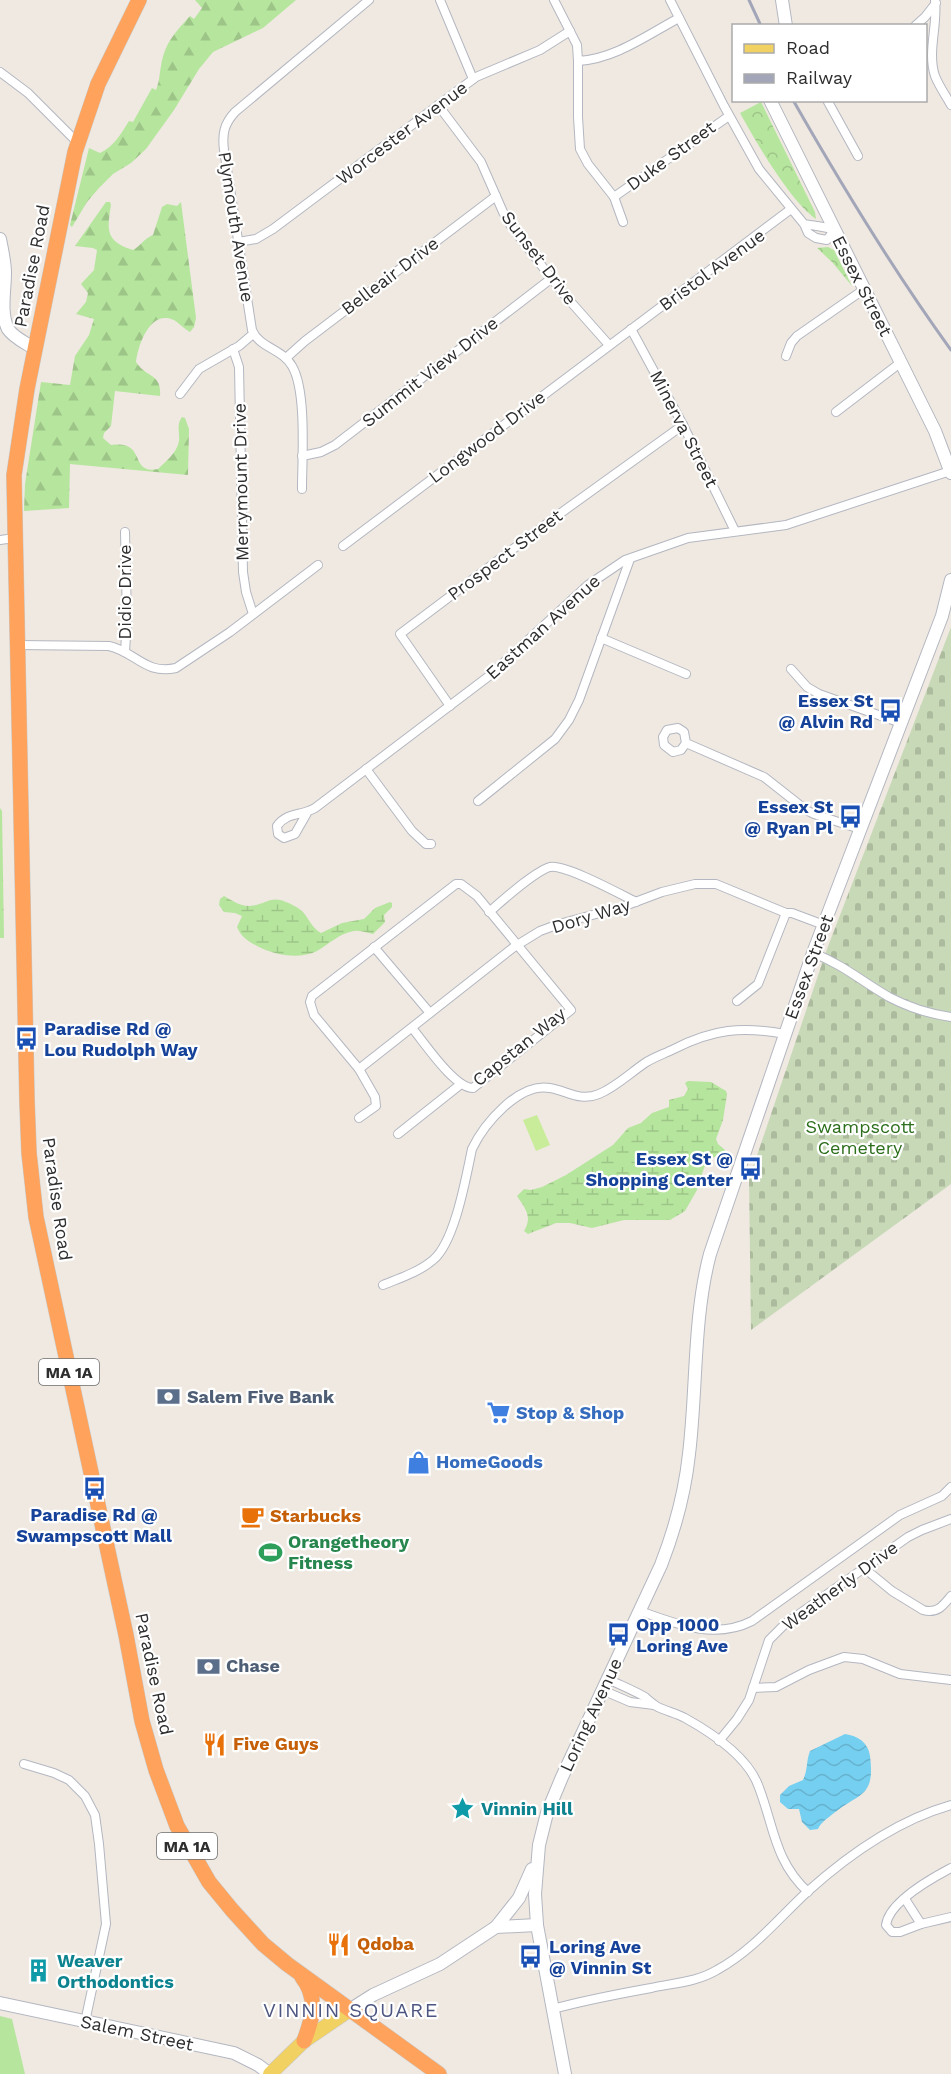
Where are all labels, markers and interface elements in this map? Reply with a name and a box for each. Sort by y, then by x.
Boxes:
legend [732,24,927,102]
text: Road [786,37,830,58]
text: Railway [786,67,853,88]
street label: Worcester Avenue [332,77,471,189]
street label: Duke Street [622,116,720,195]
street label: Plymouth Avenue [214,150,259,304]
street label: Paradise Road [9,203,54,329]
street label: Sunset Drive [497,207,581,309]
street label: Bristol Avenue [655,224,769,315]
street label: Belleair Drive [337,232,442,319]
street label: Essex Street [828,232,897,340]
street label: Summit View Drive [357,312,502,431]
street label: Minerva Street [646,367,723,491]
street label: Longwood Drive [424,386,549,487]
street label: Merrymount Drive [229,403,252,561]
street label: Prospect Street [443,504,566,604]
street label: Didio Drive [114,544,135,640]
street label: Eastman Avenue [481,570,604,683]
place label: Essex St @ Alvin Rd [779,690,873,732]
bus stop icon: Essex St @ Alvin Rd [878,698,904,724]
place label: Essex St @ Ryan Pl [744,796,833,838]
bus stop icon: Essex St @ Ryan Pl [838,804,864,830]
street label: Dory Way [549,893,633,937]
street label: Essex Street [780,911,837,1022]
street label: Capstan Way [468,1002,570,1090]
place label: Paradise Rd @ Lou Rudolph Way [44,1018,199,1060]
bus stop icon: Paradise Rd @ Lou Rudolph Way [13,1026,39,1052]
park label: Swampscott Cemetery [805,1116,915,1158]
street label: Paradise Road [38,1136,77,1262]
place label: Essex St @ Shopping Center [585,1148,733,1190]
bus stop icon: Essex St @ Shopping Center [738,1156,764,1182]
road number: MA 1A [39,1359,99,1385]
bank icon: Salem Five Bank [156,1384,182,1410]
place label: Salem Five Bank [187,1386,335,1407]
supermarket icon: Stop & Shop [485,1400,511,1426]
place label: Stop & Shop [516,1402,624,1423]
shop icon: HomeGoods [405,1449,431,1475]
place label: HomeGoods [436,1451,543,1472]
bus stop icon: Paradise Rd @ Swampscott Mall [81,1476,107,1502]
cafe icon: Starbucks [239,1503,265,1529]
place label: Paradise Rd @ Swampscott Mall [16,1504,172,1546]
place label: Starbucks [270,1505,362,1526]
place label: Orangetheory Fitness [288,1531,410,1573]
street label: Weatherly Drive [778,1537,902,1635]
sports icon: Orangetheory Fitness [257,1539,283,1565]
street label: Paradise Road [131,1611,178,1737]
place label: Opp 1000 Loring Ave [636,1614,728,1656]
bus stop icon: Opp 1000 Loring Ave [605,1622,631,1648]
bank icon: Chase [195,1653,221,1679]
place label: Chase [226,1655,280,1676]
street label: Loring Avenue [555,1655,626,1775]
restaurant icon: Five Guys [202,1731,228,1757]
place label: Five Guys [233,1733,319,1754]
place icon: Vinnin Hill [450,1796,476,1822]
place label: Vinnin Hill [481,1798,573,1819]
road number: MA 1A [157,1833,217,1859]
restaurant icon: Qdoba [326,1931,352,1957]
place label: Qdoba [357,1933,415,1954]
place label: Loring Ave @ Vinnin St [549,1936,651,1978]
bus stop icon: Loring Ave @ Vinnin St [518,1944,544,1970]
place label: Weaver Orthodontics [57,1950,174,1992]
building icon: Weaver Orthodontics [26,1958,52,1984]
district label: VINNIN SQUARE [263,1998,439,2022]
street label: Salem Street [79,2010,196,2055]

